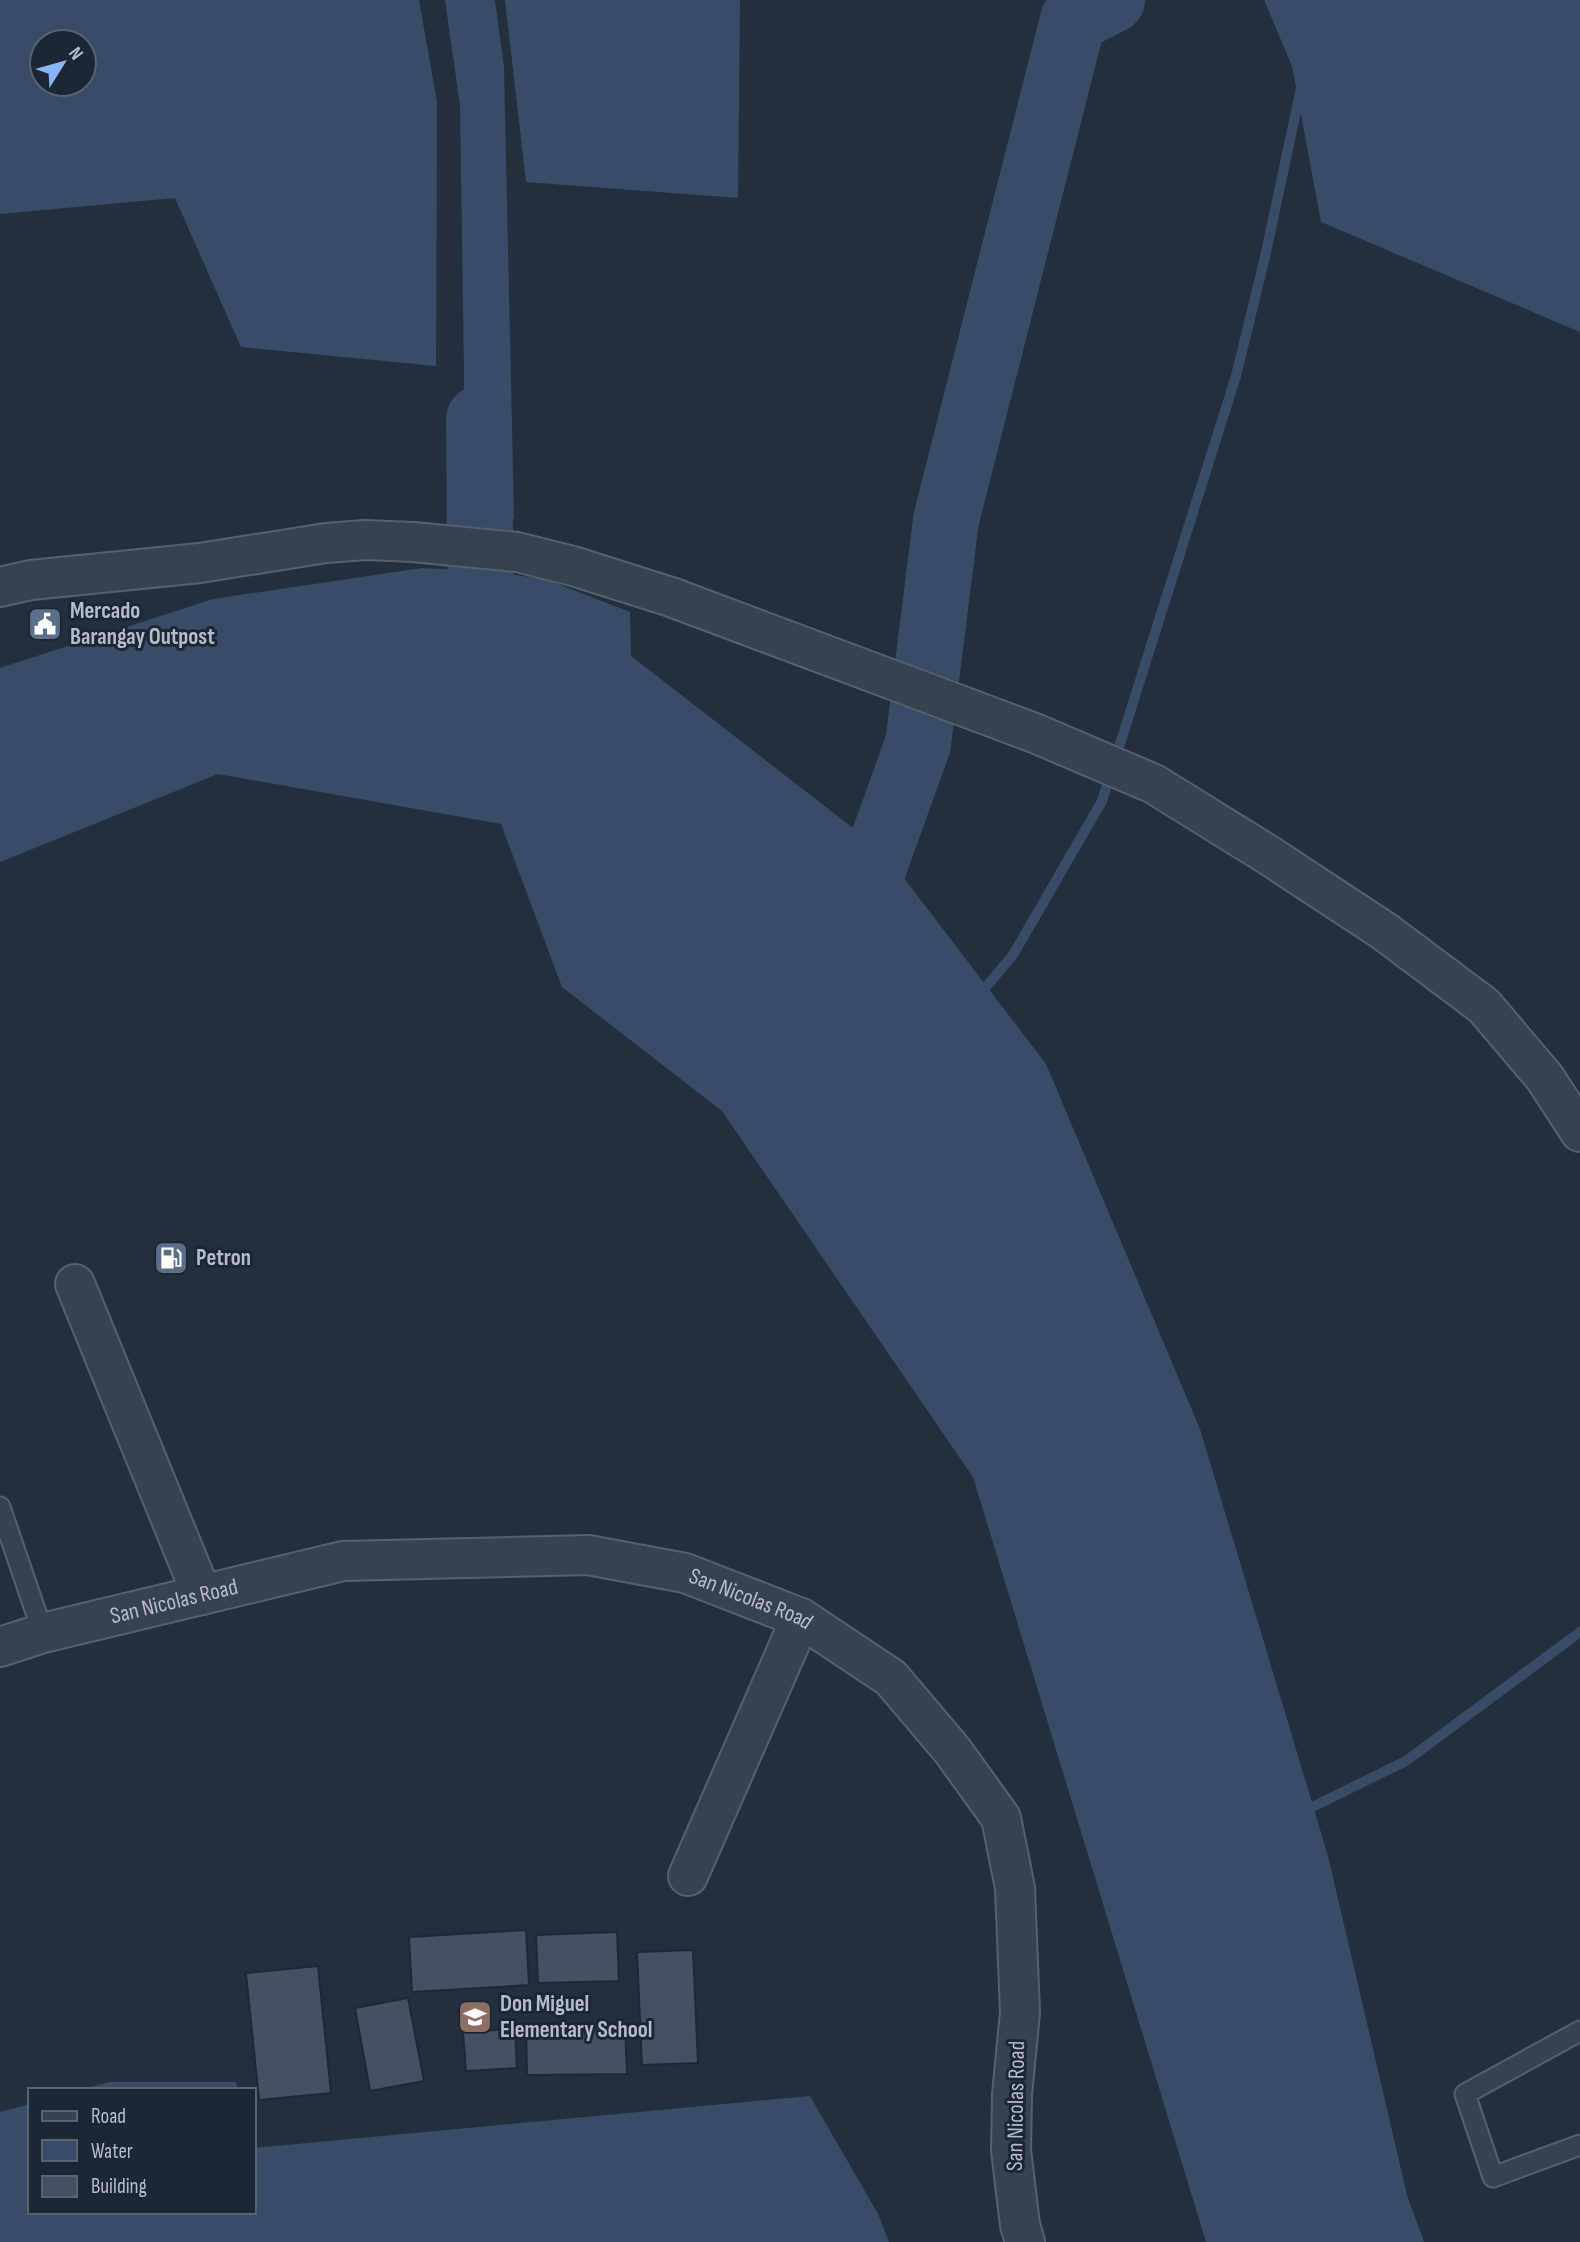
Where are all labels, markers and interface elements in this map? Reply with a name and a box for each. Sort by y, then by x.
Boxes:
north arrow [28,28,98,98]
text: N [63,43,88,65]
place label: Mercado Barangay Outpost [70,597,215,651]
public building icon: Mercado Barangay Outpost [26,605,64,643]
fuel station icon: Petron [152,1239,190,1277]
place label: Petron [196,1244,251,1272]
street label: San Nicolas Road [685,1562,818,1636]
street label: San Nicolas Road [107,1573,241,1630]
place label: Don Miguel Elementary School [500,1990,652,2044]
school or university icon: Don Miguel Elementary School [456,1998,494,2036]
street label: San Nicolas Road [1001,2041,1031,2171]
legend [28,2088,256,2214]
text: Road [91,2104,126,2129]
text: Water [91,2139,133,2164]
text: Building [91,2174,147,2199]

